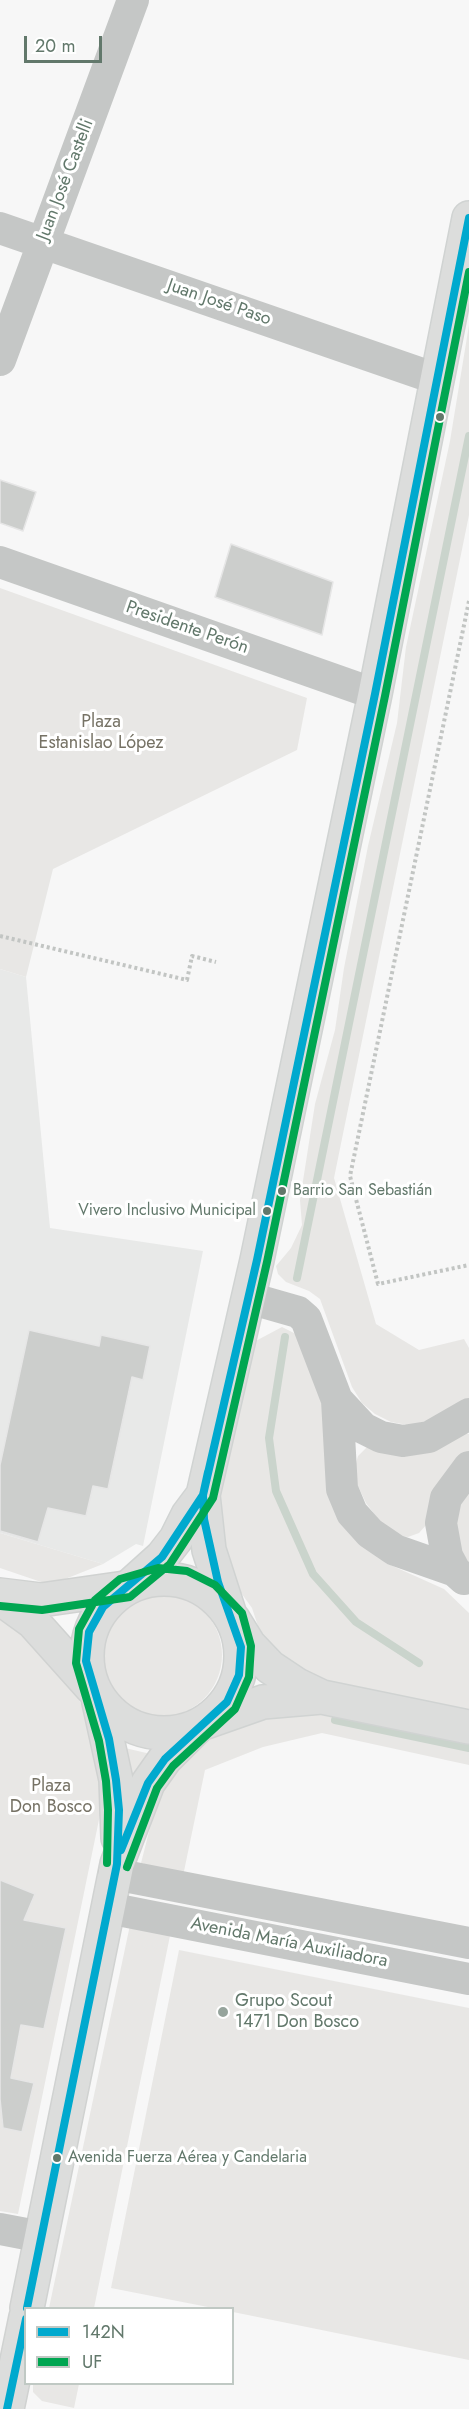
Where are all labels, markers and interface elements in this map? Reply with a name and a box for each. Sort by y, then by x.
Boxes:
scale bar [27,24,105,62]
text: 20 m [35,33,75,59]
street label: Juan José Castelli [33,116,99,244]
street label: Juan José Paso [164,275,274,331]
unlabelled marker [434,411,446,423]
street label: Presidente Perón [123,597,251,659]
park label: Plaza Estanislao López [38,712,164,754]
place label: Barrio San Sebastián [293,1181,432,1201]
marker: Barrio San Sebastián [276,1185,288,1197]
place label: Vivero Inclusivo Municipal [78,1201,256,1221]
marker: Vivero Inclusivo Municipal [261,1205,273,1217]
park label: Plaza Don Bosco [10,1776,92,1818]
street label: Avenida María Auxiliadora [189,1913,389,1973]
place label: Grupo Scout 1471 Don Bosco [235,1991,359,2034]
marker: Grupo Scout 1471 Don Bosco [216,2005,230,2019]
place label: Avenida Fuerza Aérea y Candelaria [68,2148,307,2168]
marker: Avenida Fuerza Aérea y Candelaria [51,2152,63,2164]
legend [24,2307,234,2385]
text: 142N [82,2319,125,2345]
text: UF [82,2349,102,2375]

